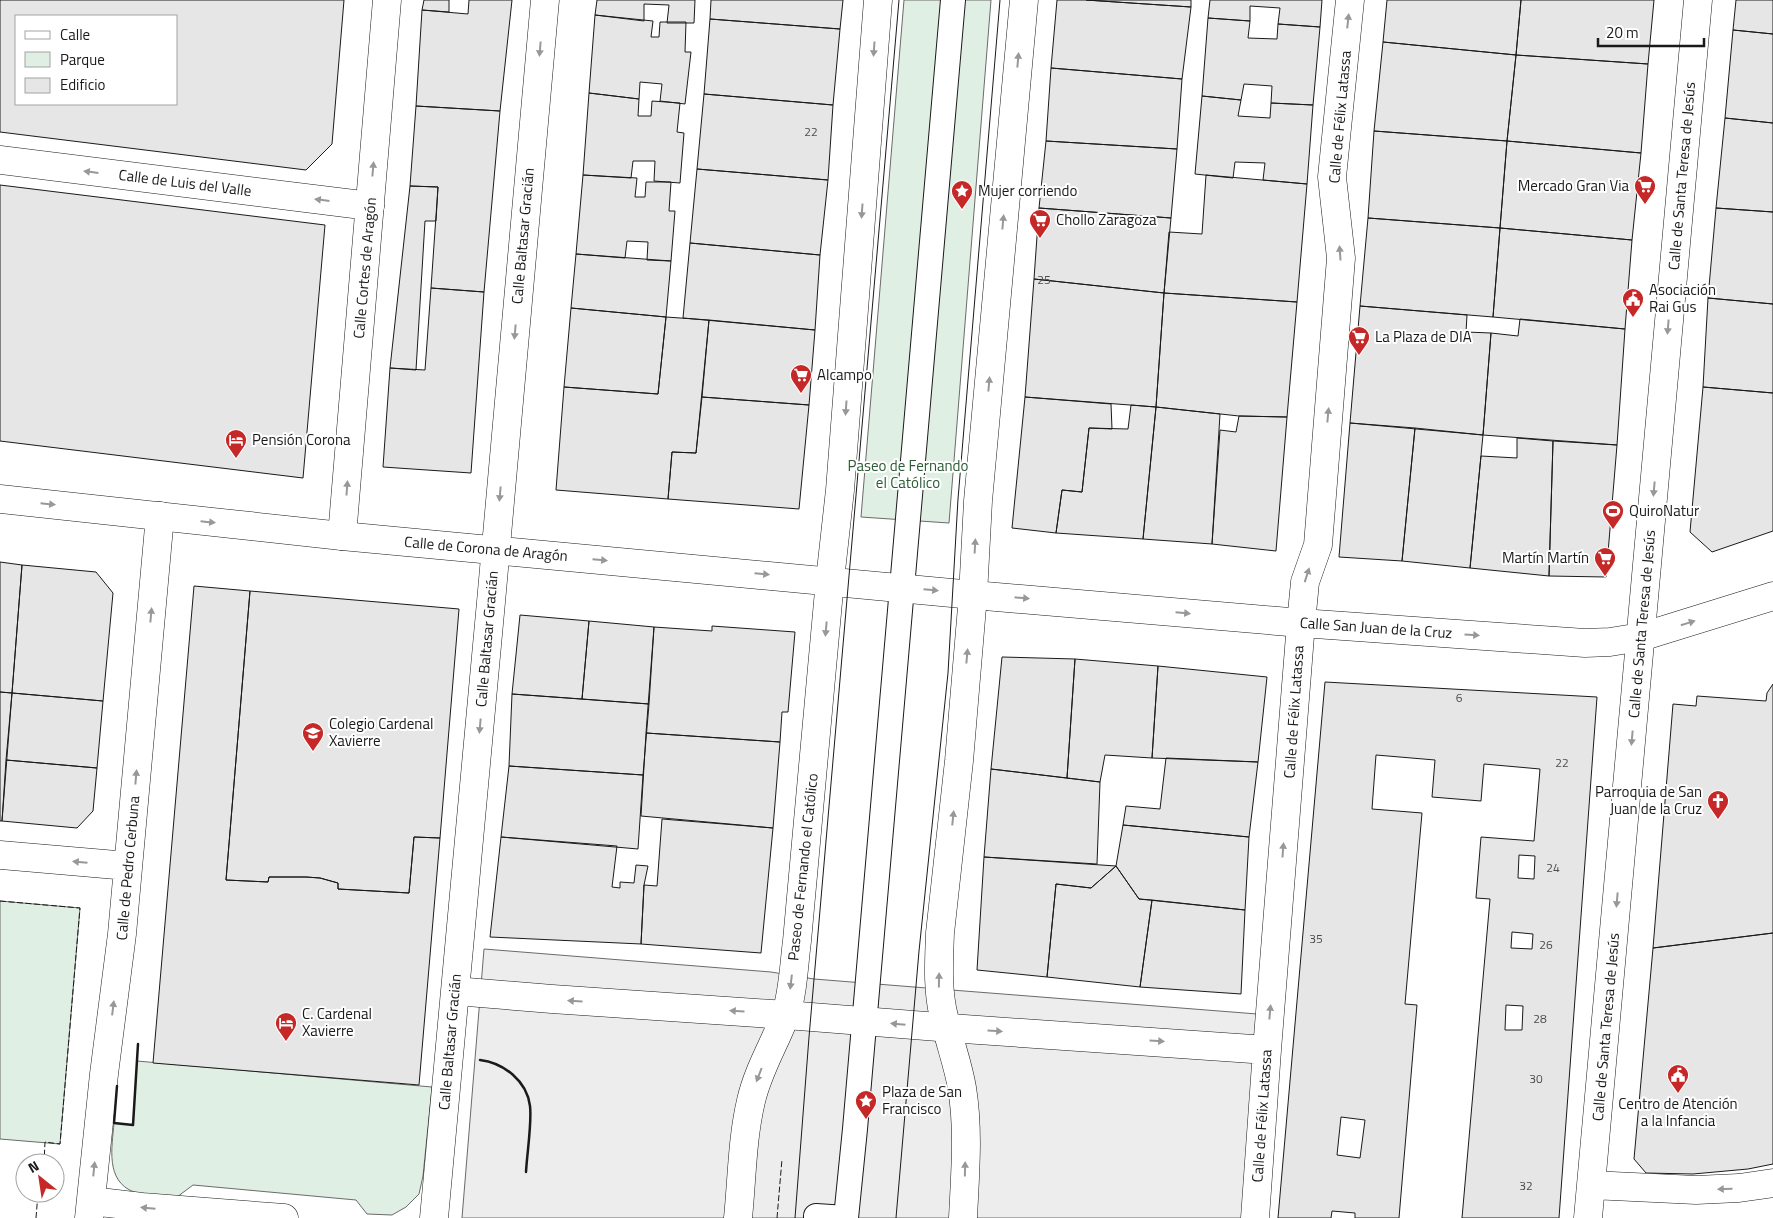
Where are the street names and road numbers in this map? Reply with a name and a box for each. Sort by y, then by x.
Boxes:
street label: Calle de Félix Latassa [1322,49,1357,184]
street label: Calle de Santa Teresa de Jesús [1662,81,1701,271]
street label: Calle de Luis del Valle [117,163,253,202]
street label: Calle Baltasar Gracián [505,167,540,305]
street label: Calle Cortes de Aragón [347,196,382,340]
street label: Calle de Santa Teresa de Jesús [1622,529,1661,719]
street label: Calle de Corona de Aragón [403,530,569,567]
street label: Calle Baltasar Gracián [469,570,504,708]
street label: Calle San Juan de la Cruz [1299,611,1453,644]
street label: Calle de Félix Latassa [1277,644,1310,779]
street label: Paseo de Fernando el Católico [781,772,824,962]
street label: Calle de Pedro Cerbuna [110,794,145,941]
street label: Calle de Santa Teresa de Jesús [1586,932,1625,1122]
street label: Calle Baltasar Gracián [432,973,467,1111]
street label: Calle de Félix Latassa [1245,1048,1278,1183]

